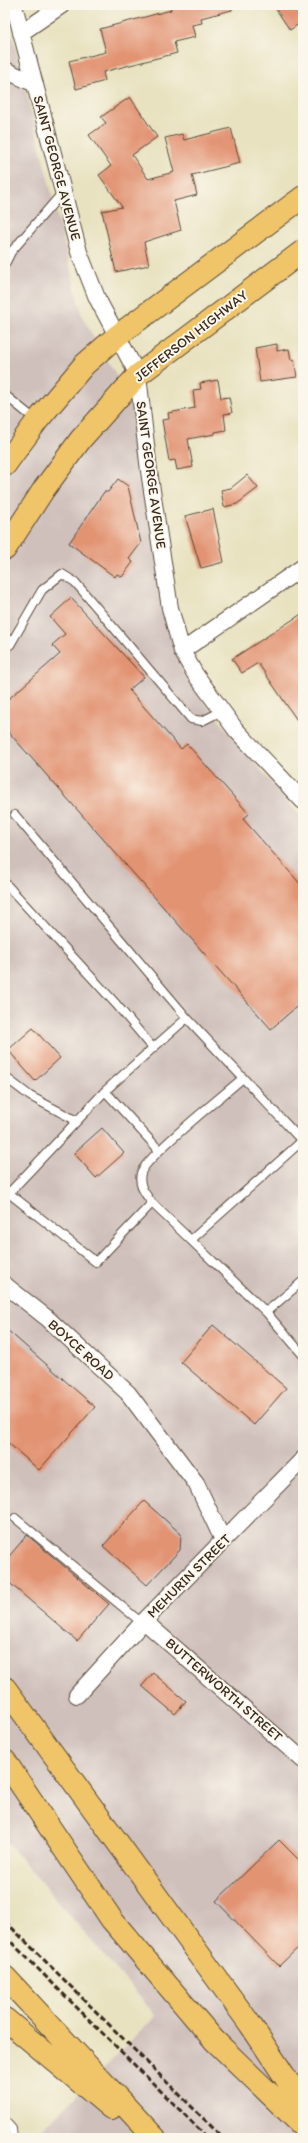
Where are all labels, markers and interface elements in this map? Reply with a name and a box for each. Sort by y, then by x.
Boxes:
street label: SAINT GEORGE AVENUE [29,94,85,243]
street label: JEFFERSON HIGHWAY [131,287,251,385]
street label: SAINT GEORGE AVENUE [132,400,170,550]
street label: BOYCE ROAD [44,1316,118,1384]
street label: MEHURIN STREET [143,1530,235,1622]
street label: BUTTERWORTH STREET [162,1635,286,1746]

